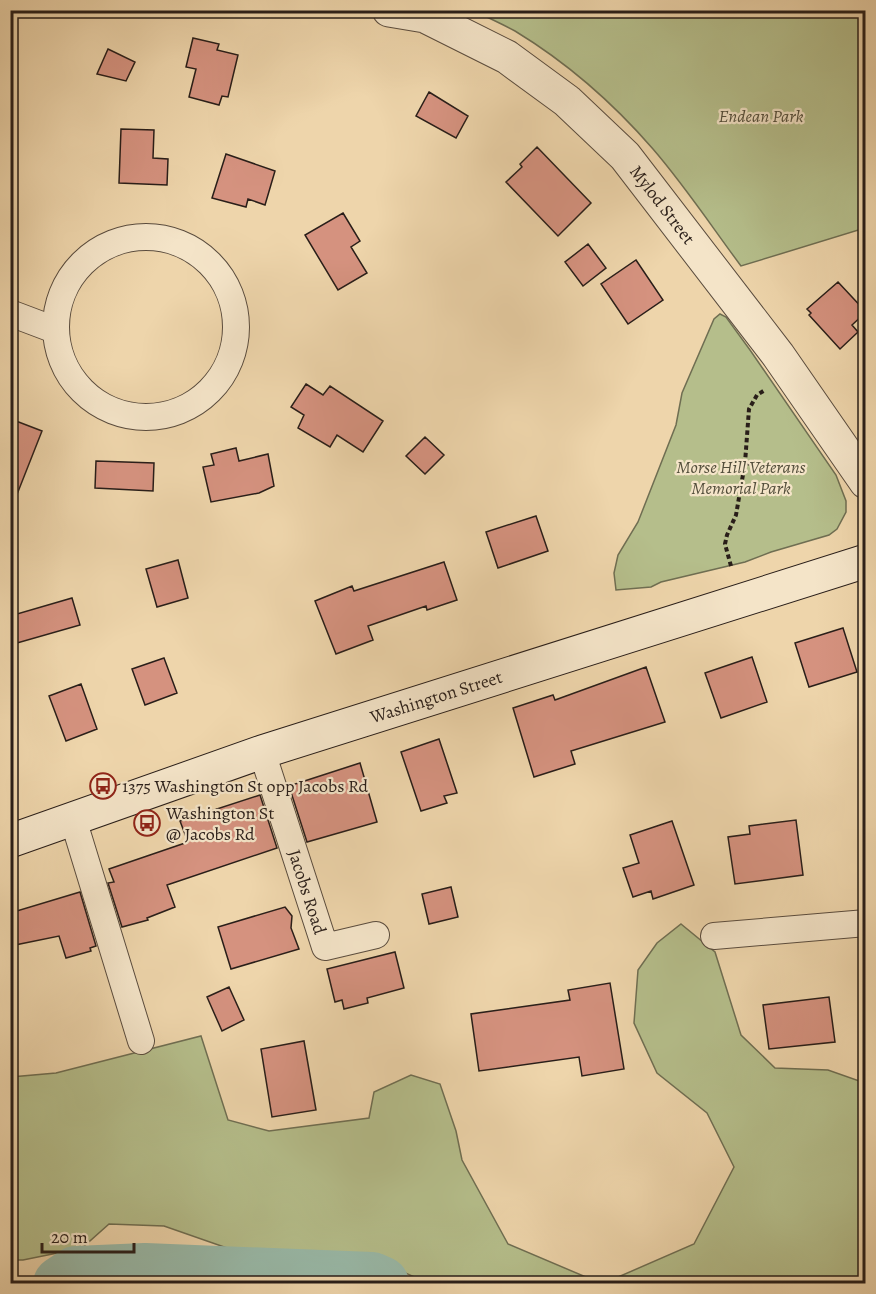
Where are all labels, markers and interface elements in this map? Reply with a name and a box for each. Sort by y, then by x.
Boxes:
park label: Endean Park [719,104,803,128]
street label: Mylod Street [624,160,701,249]
park label: Morse Hill Veterans Memorial Park [676,455,806,500]
street label: Washington Street [366,665,505,729]
bus stop icon: 1375 Washington St opp Jacobs Rd [88,771,118,801]
place label: 1375 Washington St opp Jacobs Rd [122,774,368,798]
place label: Washington St @ Jacobs Rd [165,801,274,846]
bus stop icon: Washington St @ Jacobs Rd [132,808,162,838]
street label: Jacobs Road [282,847,332,938]
scale bar [42,1216,134,1254]
text: 20 m [51,1225,88,1249]

